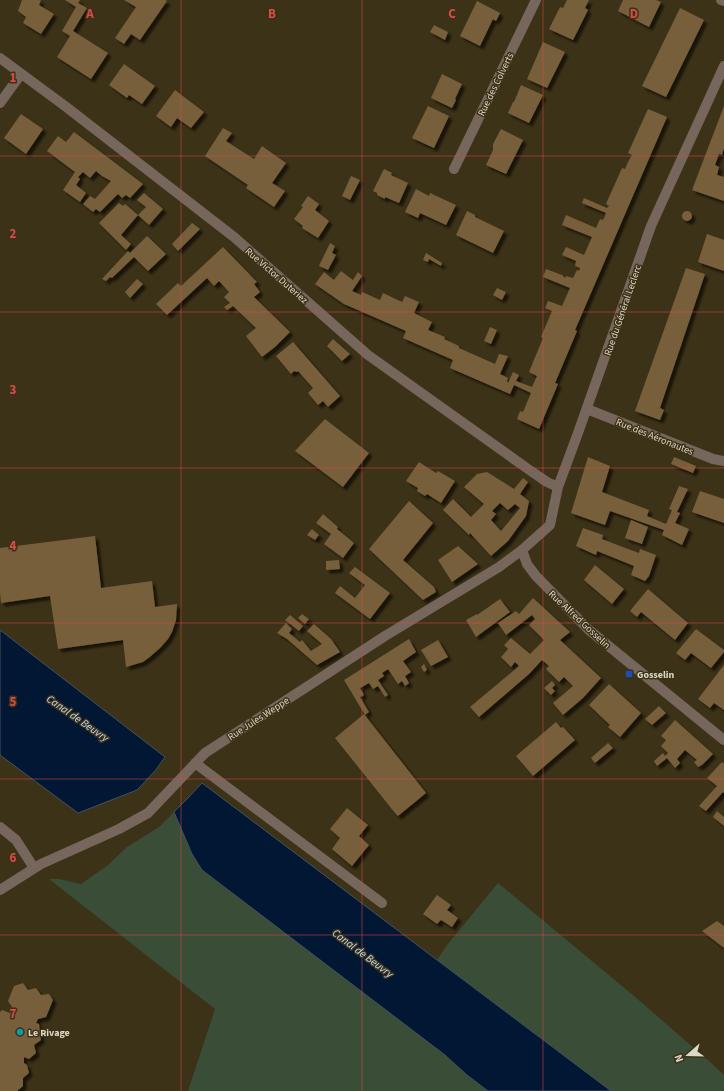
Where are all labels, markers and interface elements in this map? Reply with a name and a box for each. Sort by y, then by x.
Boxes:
text: A [85,5,94,23]
text: B [268,5,276,23]
text: C [448,5,456,23]
text: D [630,5,638,23]
street label: Rue des Colverts [474,50,517,119]
text: 1 [10,69,17,87]
text: 2 [10,225,17,243]
street label: Rue Victor Duteriez [242,244,311,307]
street label: Rue du Général Leclerc [601,263,645,358]
text: 3 [10,381,17,399]
street label: Rue des Aéronautes [614,415,695,459]
text: 4 [10,537,17,555]
street label: Rue Alfred Gosselin [545,587,613,652]
place label: Gosselin [637,668,675,682]
marker: Gosselin [624,669,634,679]
water label: Canal de Beuvry [44,691,113,746]
text: 5 [10,693,17,711]
street label: Rue Jules Weppe [225,694,292,744]
text: 6 [10,849,17,867]
water label: Canal de Beuvry [329,925,397,982]
text: 7 [10,1005,17,1023]
place label: Le Rivage [28,1026,70,1040]
marker: Le Rivage [15,1027,25,1037]
north arrow [668,1035,708,1075]
text: N [671,1052,687,1064]

